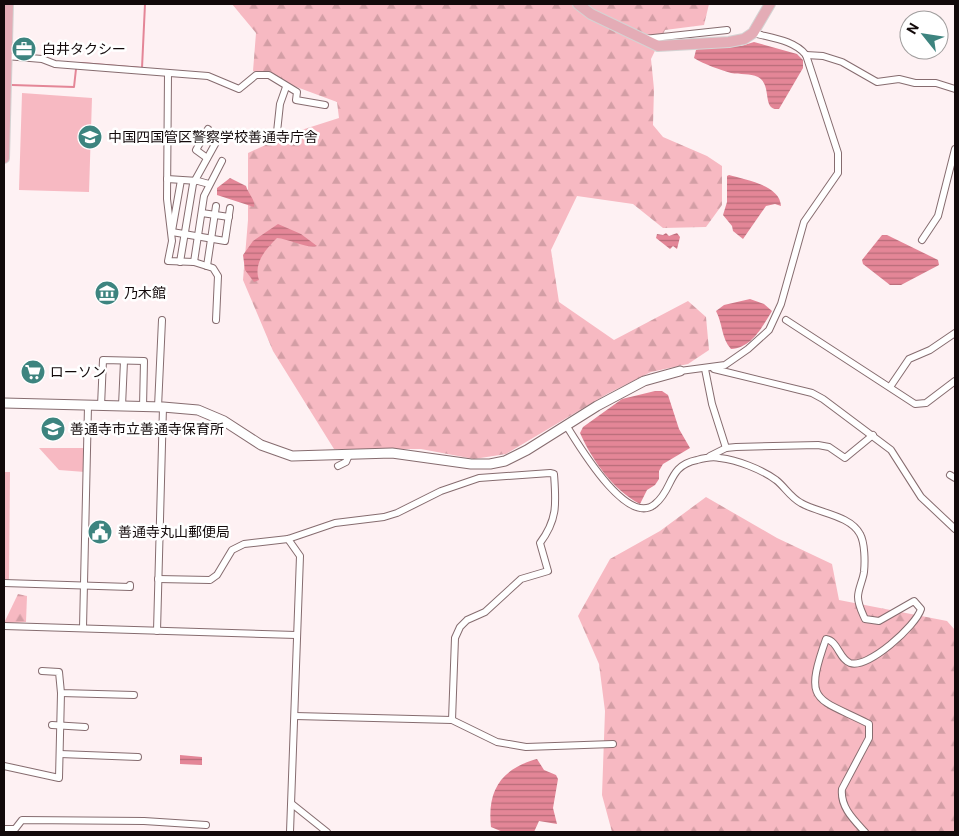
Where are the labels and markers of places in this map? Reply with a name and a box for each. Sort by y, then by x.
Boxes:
office icon: 白井タクシー [11,36,37,62]
place label: 白井タクシー [42,41,126,57]
school or university icon: 中国四国管区警察学校善通寺庁舎 [77,124,103,150]
place label: 中国四国管区警察学校善通寺庁舎 [108,129,318,145]
museum icon: 乃木館 [94,280,120,306]
place label: 乃木館 [124,285,166,301]
supermarket icon: ローソン [20,359,46,385]
place label: ローソン [50,364,106,380]
school or university icon: 善通寺市立善通寺保育所 [40,416,66,442]
place label: 善通寺市立善通寺保育所 [70,421,224,437]
public building icon: 善通寺丸山郵便局 [87,519,113,545]
place label: 善通寺丸山郵便局 [118,524,230,540]

